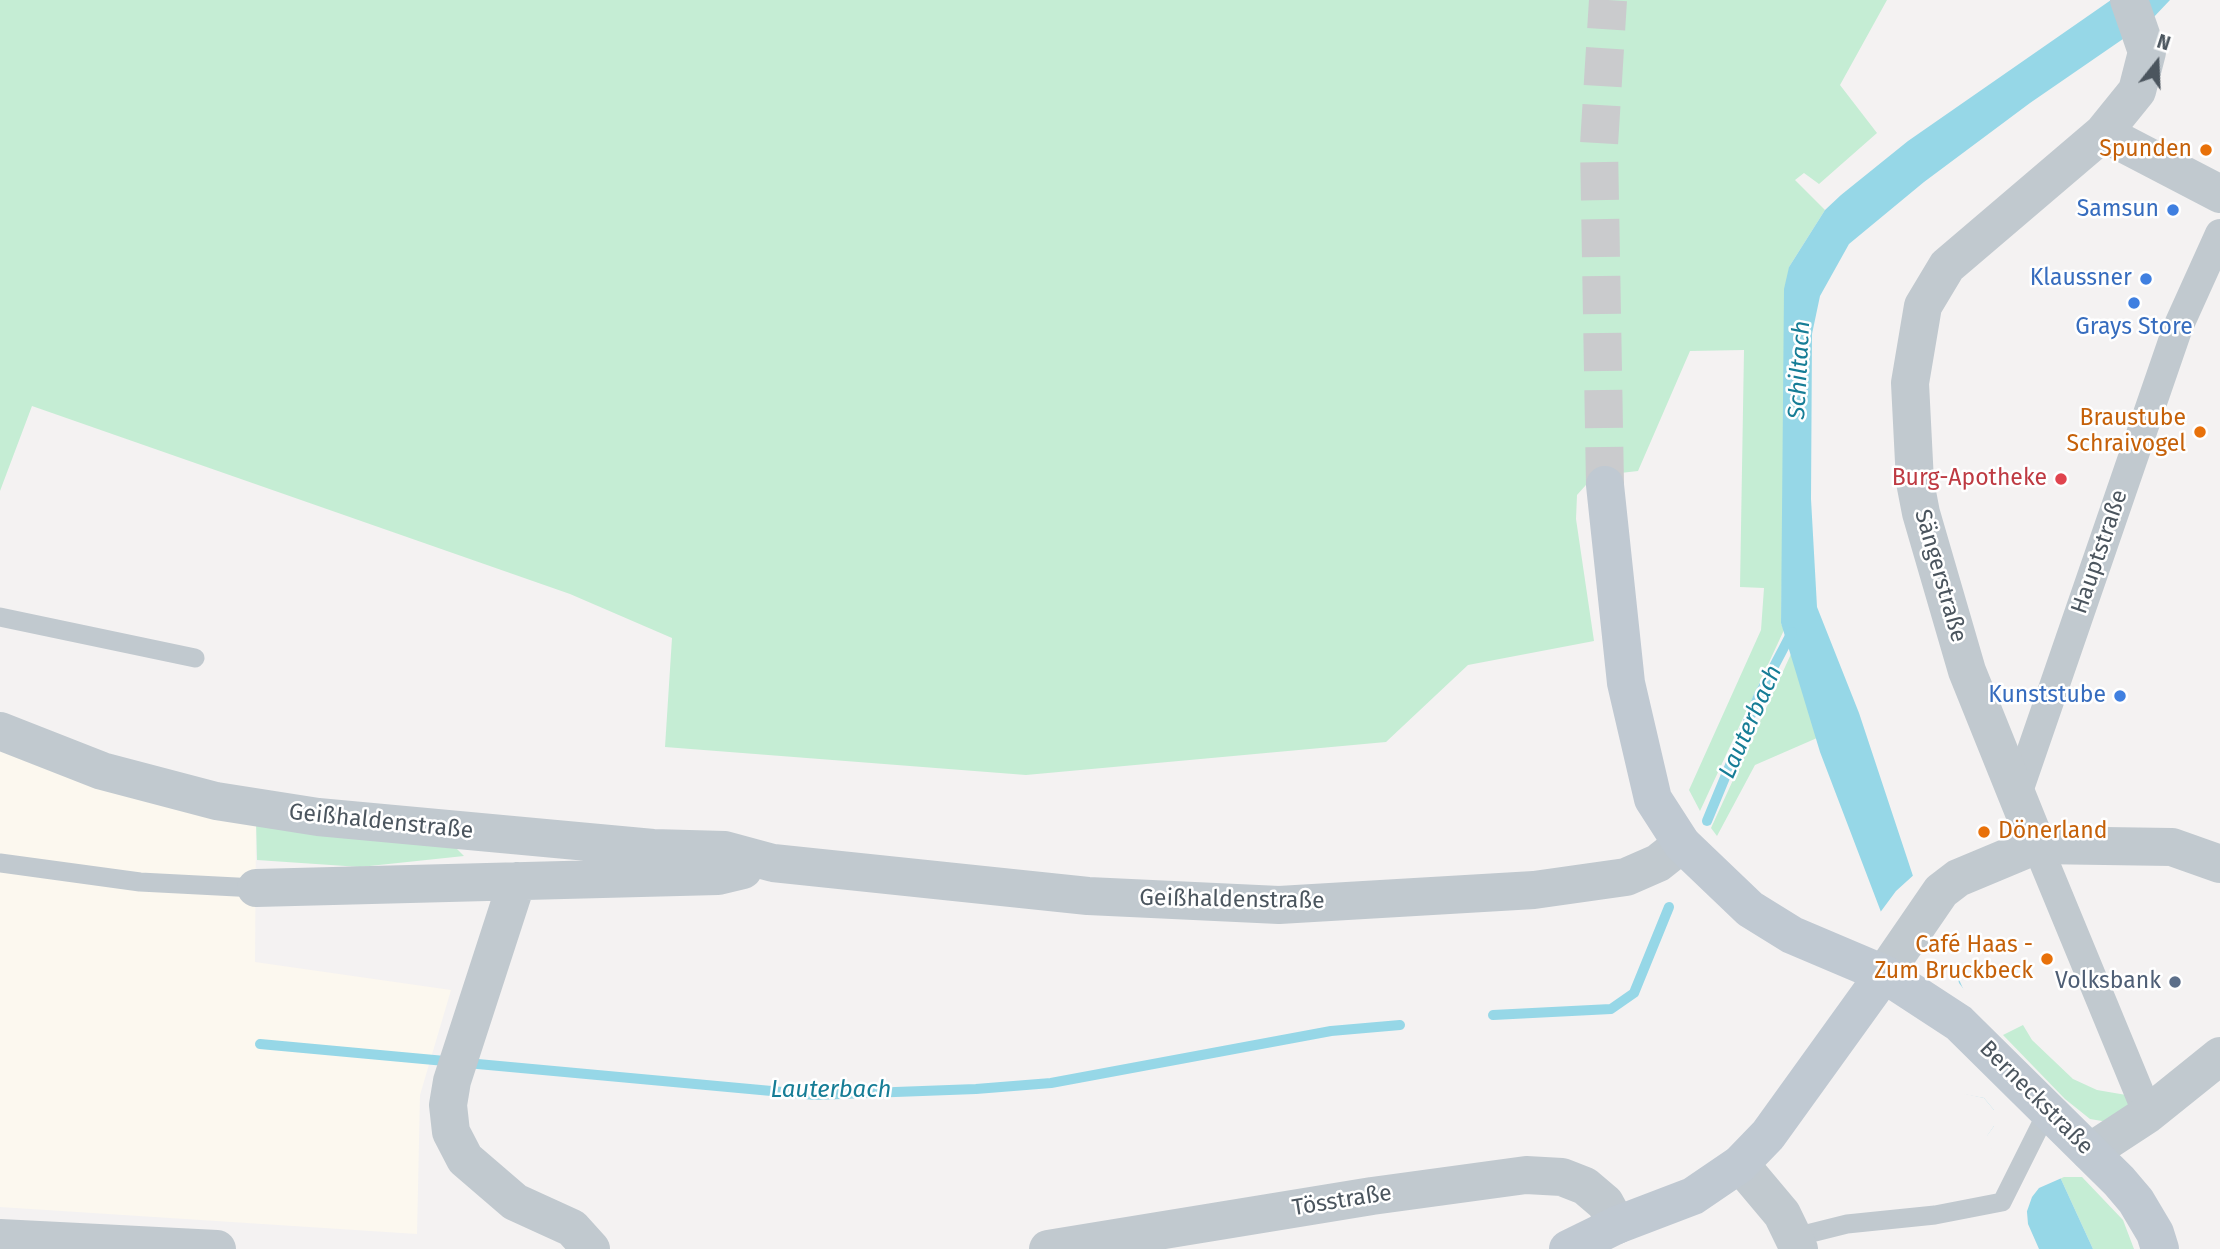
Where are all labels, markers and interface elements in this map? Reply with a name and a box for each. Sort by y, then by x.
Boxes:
north arrow [2122,28,2192,98]
text: N [2154,30,2173,55]
place label: Spunden [2099,136,2192,164]
marker: Spunden [2198,142,2214,158]
place label: Samsun [2077,196,2159,224]
marker: Samsun [2165,202,2181,218]
place label: Klaussner [2030,265,2132,293]
marker: Klaussner [2138,271,2154,287]
marker: Grays Store [2126,295,2142,311]
place label: Grays Store [2075,314,2193,342]
water label: Schiltach [1783,320,1817,420]
place label: Braustube Schraivogel [2066,405,2186,459]
marker: Braustube Schraivogel [2192,424,2208,440]
place label: Burg-Apotheke [1892,465,2047,493]
marker: Burg-Apotheke [2053,471,2069,487]
street label: Hauptstraße [2066,486,2134,618]
street label: Sängerstraße [1908,506,1972,646]
water label: Lauterbach [1713,661,1789,783]
place label: Kunststube [1988,682,2106,710]
marker: Kunststube [2112,688,2128,704]
street label: Geißhaldenstraße [288,799,474,845]
place label: Dönerland [1998,818,2108,846]
marker: Dönerland [1976,824,1992,840]
street label: Geißhaldenstraße [1139,885,1325,915]
place label: Café Haas - Zum Bruckbeck [1874,932,2033,986]
marker: Café Haas - Zum Bruckbeck [2039,951,2055,967]
place label: Volksbank [2055,968,2161,996]
marker: Volksbank [2167,974,2183,990]
street label: Berneckstraße [1973,1035,2099,1161]
water label: Lauterbach [770,1076,892,1104]
street label: Tösstraße [1290,1180,1394,1222]

